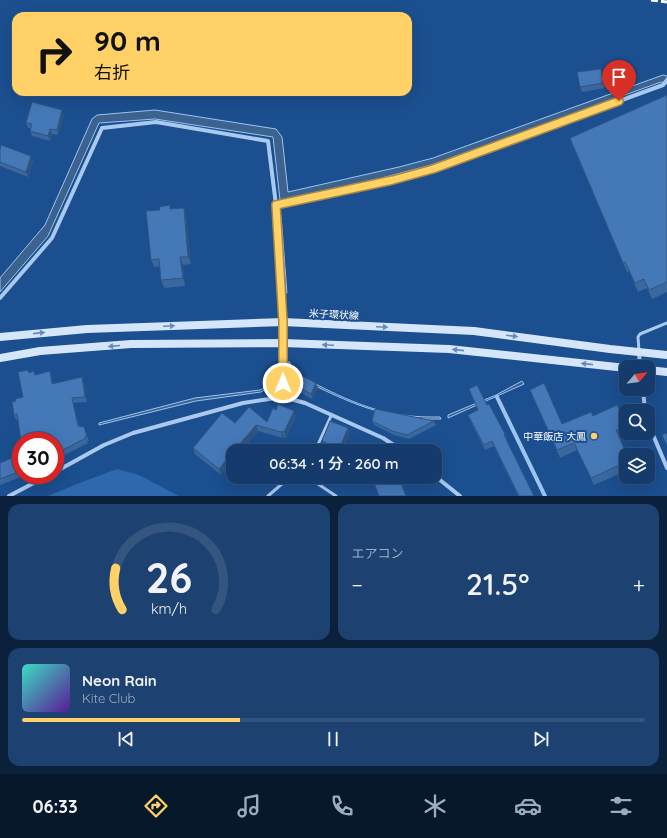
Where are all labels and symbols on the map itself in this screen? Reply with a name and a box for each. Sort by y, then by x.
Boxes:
pin [602,60,636,101]
street label: 米子環状線 [309,307,359,322]
one-way arrow [163,323,176,329]
one-way arrow [376,324,389,330]
one-way arrow [33,330,45,337]
one-way arrow [506,333,518,339]
one-way arrow [322,341,334,348]
one-way arrow [108,342,120,349]
one-way arrow [452,347,464,353]
north arrow [619,360,655,396]
one-way arrow [581,361,593,367]
position arrow [262,362,304,404]
place label: 中華飯店 大鳳 [523,430,586,443]
marker: 中華飯店 大鳳 [589,431,599,441]
speed limit sign: 30 [12,432,64,484]

